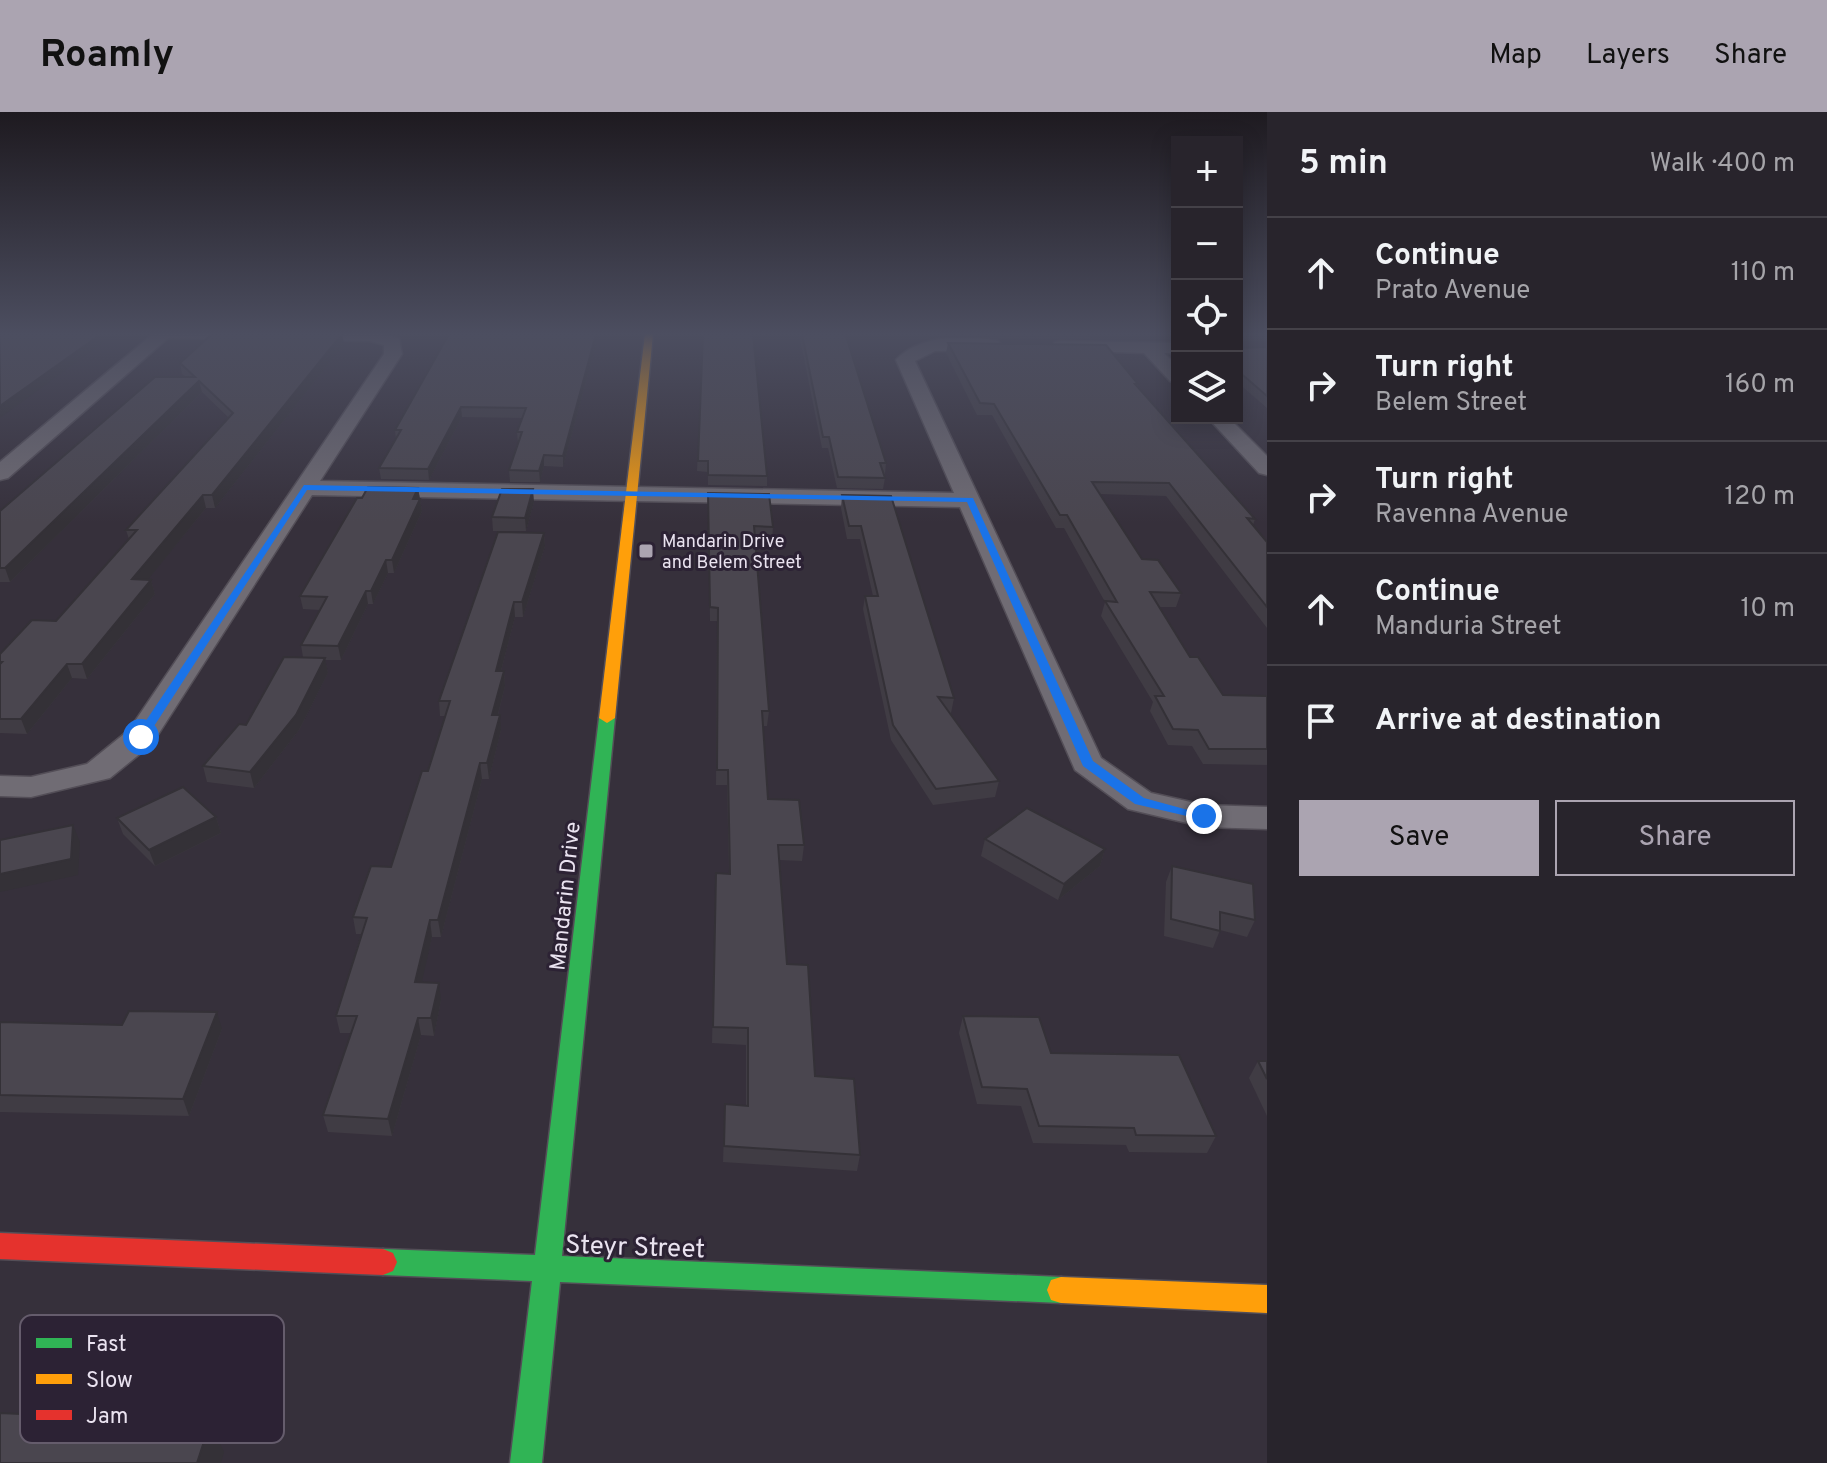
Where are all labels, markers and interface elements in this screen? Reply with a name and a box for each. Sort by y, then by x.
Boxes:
text: Roamly [40,32,174,81]
text: Map [1489,38,1542,74]
text: Layers [1586,38,1670,74]
text: Share [1714,38,1787,74]
map controls [1171,136,1243,424]
button: + [1171,136,1243,208]
text: 5 min [1299,143,1388,186]
text: Walk · 400 m [1650,148,1795,181]
button: − [1171,208,1243,280]
text: Continue [1375,238,1500,275]
icon: ahead [1299,251,1343,295]
text: 110 m [1731,257,1795,290]
text: Prato Avenue [1375,275,1530,308]
button: locate [1171,280,1243,352]
text: Turn right [1375,350,1513,387]
button: layers [1171,352,1243,424]
icon: right [1299,363,1343,407]
text: 160 m [1725,369,1795,402]
text: Belem Street [1375,387,1527,420]
text: Turn right [1375,462,1513,499]
icon: right [1299,475,1343,519]
text: 120 m [1725,481,1795,514]
text: Ravenna Avenue [1375,499,1569,532]
place label: Mandarin Drive and Belem Street [662,531,802,575]
marker: Mandarin Drive and Belem Street [637,542,655,560]
text: Continue [1375,574,1500,611]
icon: ahead [1299,587,1343,631]
text: 10 m [1740,593,1795,626]
text: Manduria Street [1375,611,1562,644]
icon: arrive [1299,699,1343,743]
text: Arrive at destination [1375,703,1661,740]
route start [123,719,159,755]
route end [1186,798,1222,834]
button: Save [1299,800,1539,876]
button: Share [1555,800,1795,876]
street label: Mandarin Drive [545,820,588,972]
street label: Steyr Street [564,1230,706,1267]
legend [20,1315,284,1443]
text: Fast [86,1332,127,1359]
text: Slow [86,1368,133,1395]
text: Jam [86,1404,129,1431]

